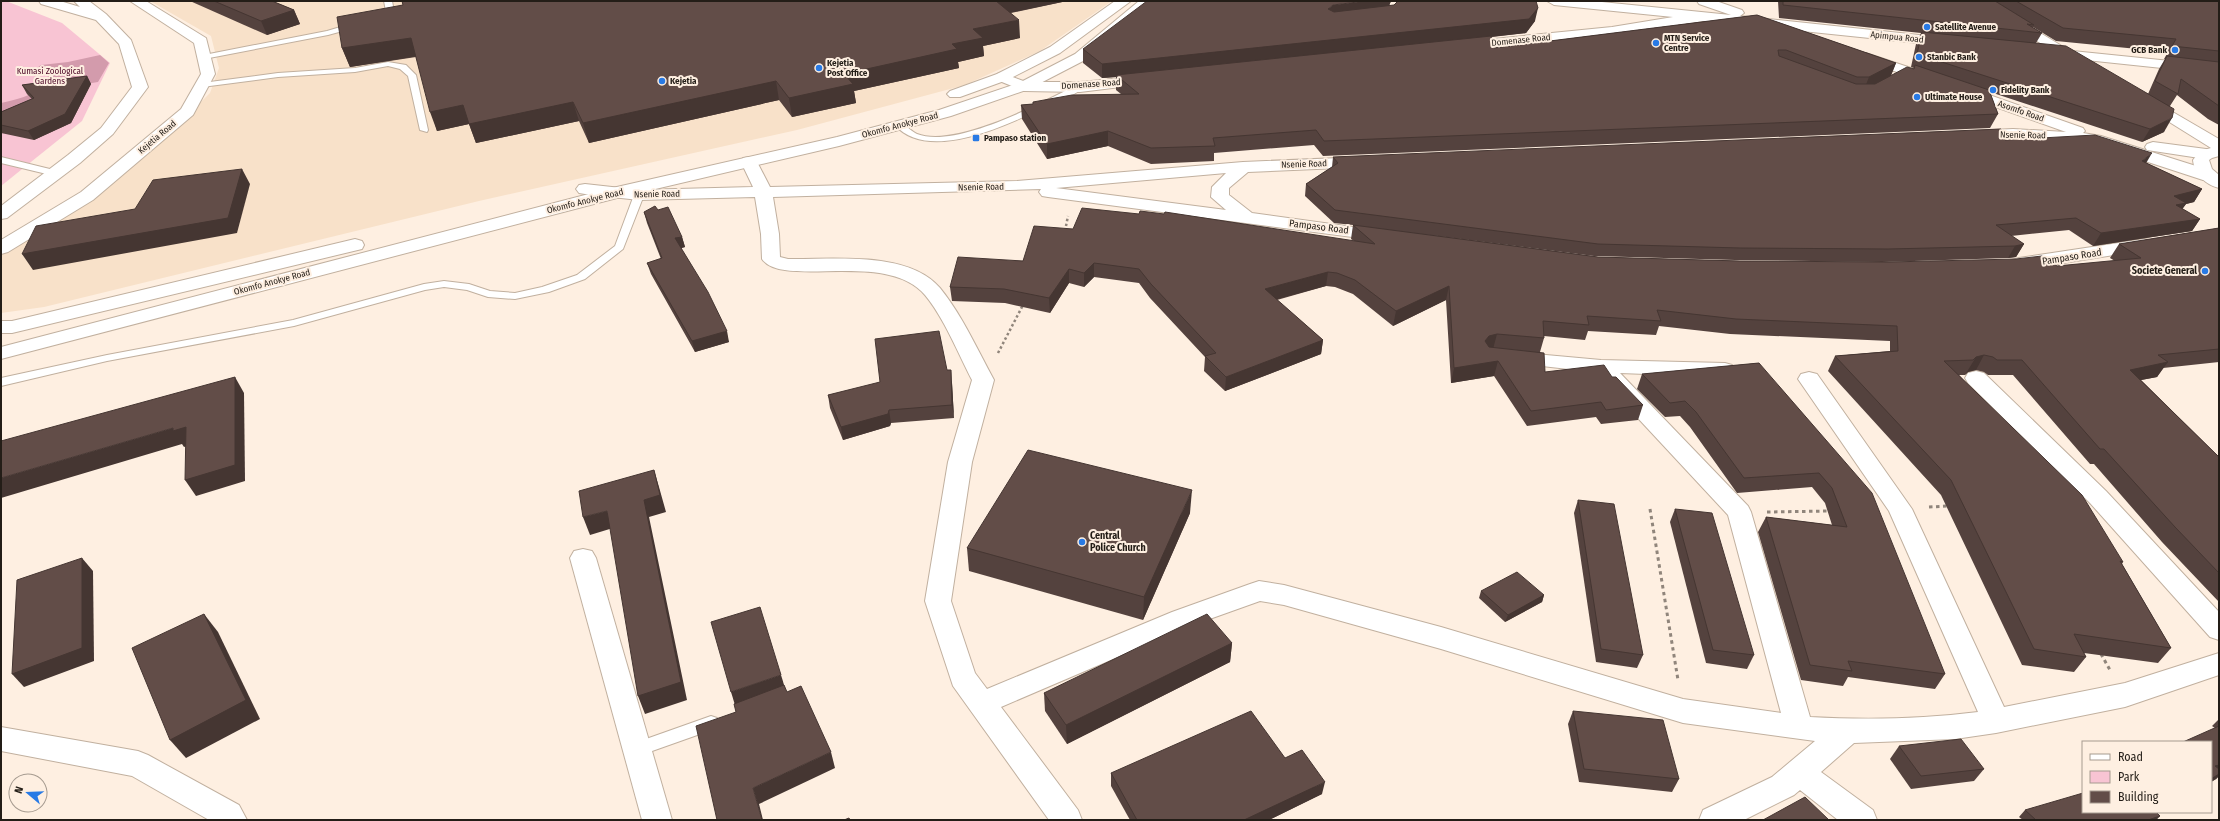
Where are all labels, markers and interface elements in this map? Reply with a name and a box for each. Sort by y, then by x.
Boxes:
marker: Satellite Avenue [1922,22,1932,32]
place label: Satellite Avenue [1935,22,1996,32]
street label: Apimpua Road [1870,29,1924,45]
street label: Domenase Road [1491,32,1551,48]
place label: MTN Service Centre [1664,33,1710,53]
marker: MTN Service Centre [1651,38,1661,48]
place label: GCB Bank [2131,45,2167,55]
marker: GCB Bank [2170,45,2180,55]
marker: Stanbic Bank [1914,52,1924,62]
place label: Stanbic Bank [1927,52,1976,62]
place label: Kejetia Post Office [827,58,868,78]
marker: Kejetia Post Office [814,63,824,73]
park label: Kumasi Zoological Gardens [17,66,84,86]
marker: Kejetia [657,76,667,86]
place label: Kejetia [670,76,697,86]
street label: Domenase Road [1061,77,1121,91]
marker: Fidelity Bank [1988,85,1998,95]
place label: Fidelity Bank [2001,85,2050,95]
marker: Ultimate House [1912,92,1922,102]
place label: Ultimate House [1925,92,1983,102]
street label: Asomfo Road [1996,98,2046,124]
street label: Okomfo Anokye Road [861,110,939,140]
street label: Kejetia Road [136,118,178,156]
street label: Nsenie Road [2000,130,2046,140]
marker: Pampaso station [971,133,981,143]
place label: Pampaso station [984,133,1046,143]
street label: Nsenie Road [1281,158,1327,170]
street label: Nsenie Road [958,182,1004,192]
street label: Okomfo Anokye Road [546,187,624,215]
street label: Nsenie Road [634,189,680,199]
street label: Pampaso Road [1289,217,1349,237]
street label: Pampaso Road [2041,246,2103,268]
place label: Societe General [2132,265,2197,277]
marker: Societe General [2200,266,2210,276]
street label: Okomfo Anokye Road [233,267,311,297]
place label: Central Police Church [1090,530,1146,554]
marker: Central Police Church [1077,537,1087,547]
legend [2082,741,2212,813]
text: Road [2118,750,2143,764]
text: Park [2118,770,2140,784]
north arrow [8,773,48,813]
text: N [12,785,26,795]
text: Building [2118,790,2159,804]

